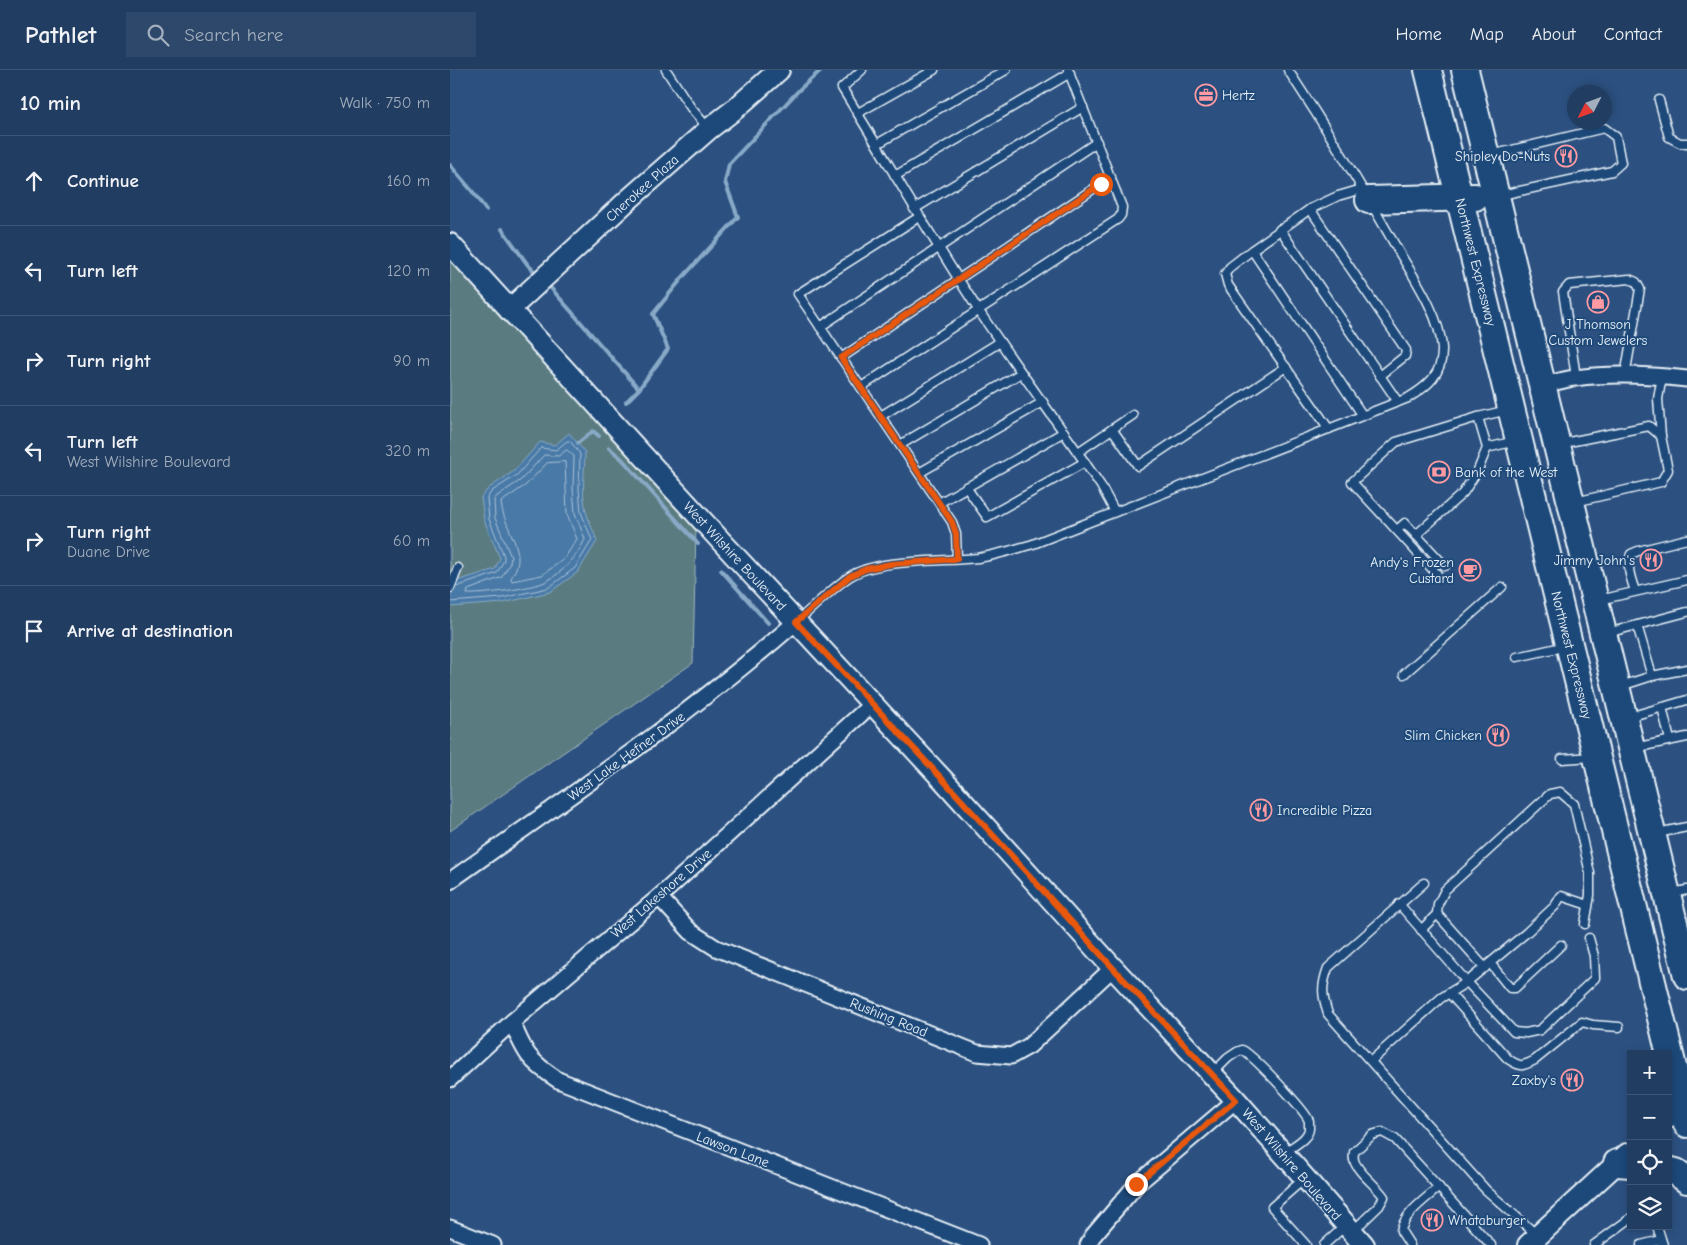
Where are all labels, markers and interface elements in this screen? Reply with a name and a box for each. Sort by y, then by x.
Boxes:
search box [126,12,476,57]
text: Pathlet [25,21,96,49]
icon: search [144,21,172,49]
text: Search here [184,24,283,46]
text: Home [1395,24,1442,45]
text: Map [1470,24,1504,45]
text: About [1532,24,1576,45]
text: Contact [1604,24,1662,45]
office icon: Hertz [1194,83,1218,107]
north arrow [1567,85,1612,130]
place label: Hertz [1222,87,1255,104]
text: 10 min [20,91,81,115]
text: Walk · 750 m [340,94,430,112]
restaurant icon: Shipley Do-Nuts [1554,144,1578,168]
place label: Shipley Do-Nuts [1455,148,1550,165]
street label: Cherokee Plaza [602,151,682,226]
icon: ahead [20,167,48,195]
text: Continue [67,170,139,192]
text: 160 m [387,172,430,190]
route start [1090,173,1113,196]
street label: Northwest Expressway [1451,196,1500,329]
icon: left [20,257,48,285]
text: Turn left [67,260,138,282]
text: 120 m [387,262,430,280]
shop icon: J Thomson Custom Jewelers [1586,290,1610,314]
place label: J Thomson Custom Jewelers [1549,316,1648,349]
icon: right [20,347,48,375]
text: Turn right [67,350,151,372]
text: 90 m [393,352,430,370]
text: Turn left [67,431,138,453]
icon: left [20,437,48,465]
text: 320 m [385,442,430,460]
text: West Wilshire Boulevard [67,453,231,471]
bank icon: Bank of the West [1427,460,1451,484]
place label: Bank of the West [1455,464,1558,481]
street label: West Wilshire Boulevard [680,498,790,615]
text: Turn right [67,521,151,543]
icon: right [20,527,48,555]
text: 60 m [393,532,430,550]
text: Duane Drive [67,543,150,561]
restaurant icon: Jimmy John's [1639,548,1663,572]
place label: Jimmy John's [1554,552,1635,569]
place label: Andy's Frozen Custard [1370,554,1454,587]
cafe icon: Andy's Frozen Custard [1458,558,1482,582]
street label: Northwest Expressway [1547,589,1596,722]
icon: arrive [20,617,48,645]
text: Arrive at destination [67,620,233,642]
street label: West Lake Hefner Drive [564,708,688,805]
restaurant icon: Slim Chicken [1486,723,1510,747]
place label: Slim Chicken [1405,727,1482,744]
restaurant icon: Incredible Pizza [1249,798,1273,822]
place label: Incredible Pizza [1277,802,1372,819]
street label: West Lakeshore Drive [607,845,715,942]
street label: Rushing Road [848,994,930,1041]
map controls [1627,1050,1672,1230]
button: + [1627,1050,1672,1095]
restaurant icon: Zaxby's [1560,1068,1584,1092]
place label: Zaxby's [1512,1072,1556,1089]
button: − [1627,1095,1672,1140]
street label: West Wilshire Boulevard [1238,1105,1345,1224]
street label: Lawson Lane [694,1128,772,1171]
button: locate [1627,1140,1672,1185]
route end [1125,1173,1148,1196]
button: layers [1627,1185,1672,1230]
restaurant icon: Whataburger [1420,1208,1444,1232]
place label: Whataburger [1448,1212,1526,1229]

